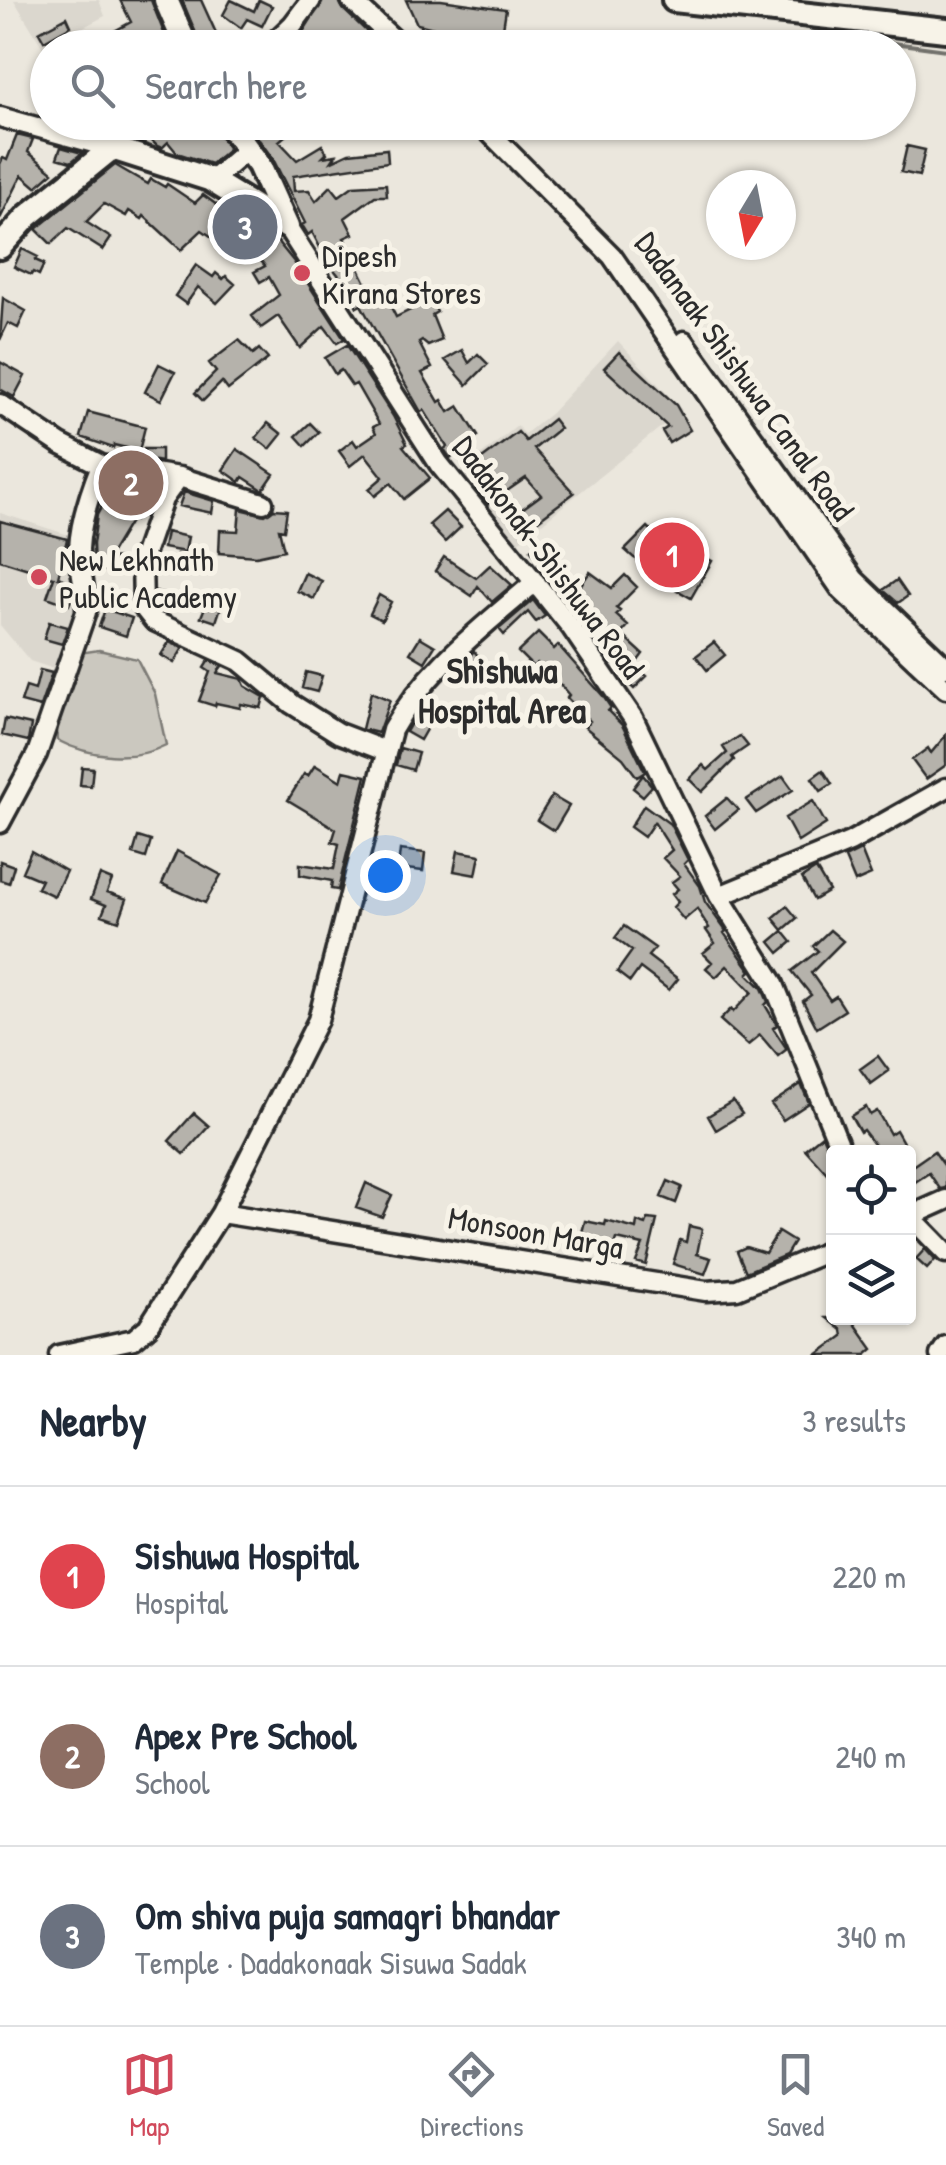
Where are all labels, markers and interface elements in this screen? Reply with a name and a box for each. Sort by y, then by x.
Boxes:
search box [30,30,916,140]
icon: search [65,58,120,113]
text: Search here [145,59,307,111]
north arrow [706,170,796,260]
pin: 3 [212,190,278,264]
street label: Dadanaak Shishuwa Canal Road [626,223,864,529]
place label: Dipesh Kirana Stores [322,234,481,314]
marker: Dipesh Kirana Stores [291,262,313,284]
street label: Dadakonak-Shishuwa Road [444,427,654,687]
pin: 2 [98,446,164,520]
pin: 1 [640,518,704,592]
place label: New Lekhnath Public Academy [59,538,237,618]
marker: New Lekhnath Public Academy [28,566,50,588]
district label: Shishuwa Hospital Area [418,647,586,735]
your location [360,850,411,901]
map controls [826,1145,916,1325]
button: locate [826,1145,916,1235]
street label: Monsoon Marga [445,1195,627,1269]
button: layers [826,1235,916,1325]
text: Nearby [40,1392,147,1449]
text: 3 results [802,1399,906,1442]
text: Sishuwa Hospital [135,1529,359,1581]
text: 1 [67,1555,78,1598]
text: 220 m [833,1555,906,1598]
text: Hospital [135,1581,228,1624]
text: Apex Pre School [135,1709,356,1761]
text: 2 [65,1735,80,1778]
text: 240 m [836,1735,906,1778]
text: School [135,1761,210,1804]
text: Om shiva puja samagri bhandar [135,1889,560,1941]
text: 3 [65,1915,80,1958]
text: 340 m [836,1915,906,1958]
text: Temple · Dadakonaak Sisuwa Sadak [135,1941,527,1984]
tab: Map [122,2047,177,2145]
tab: Directions [420,2047,523,2145]
tab: Saved [767,2047,824,2145]

